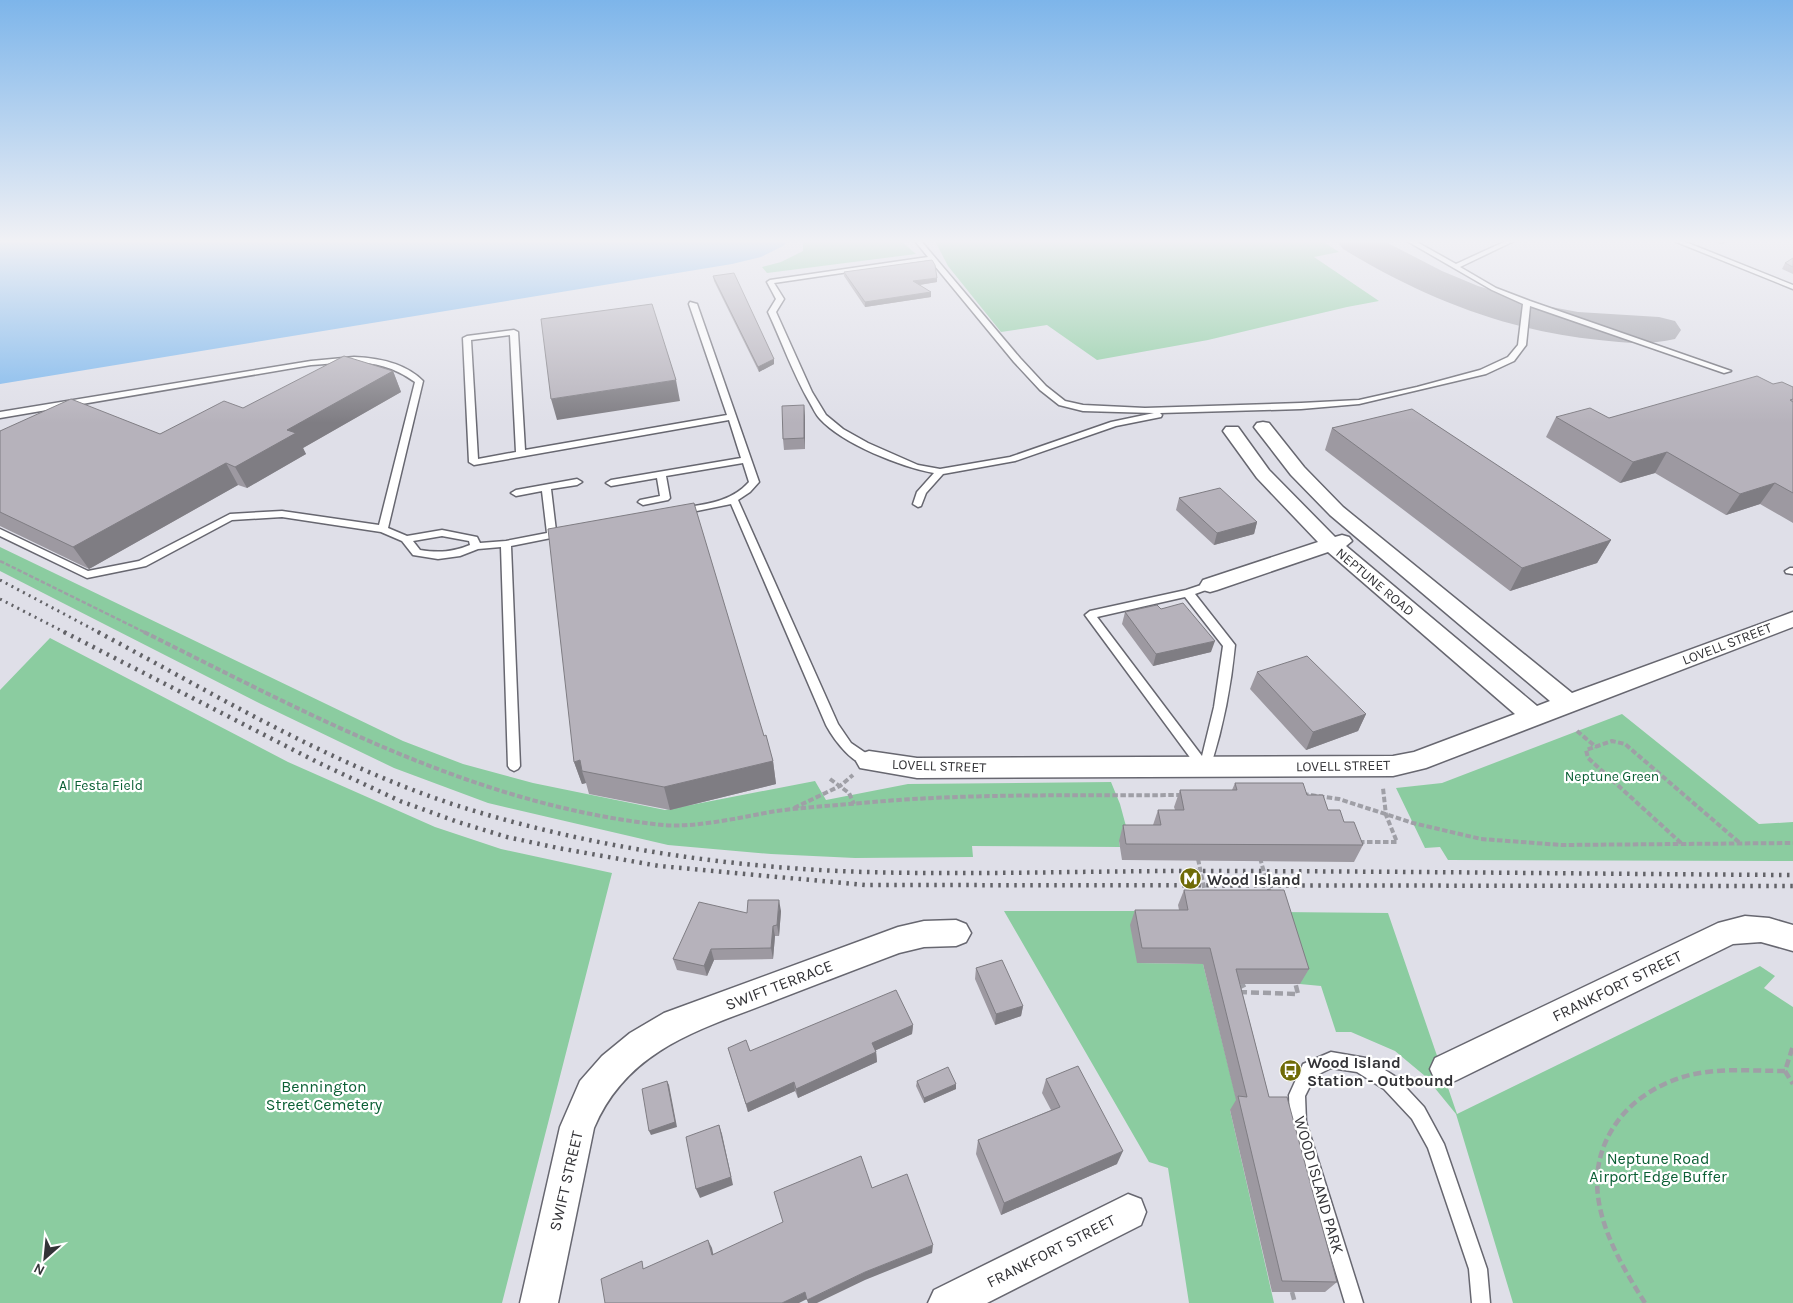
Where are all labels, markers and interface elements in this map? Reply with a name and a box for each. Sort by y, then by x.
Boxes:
street label: NEPTUNE ROAD [1332,544,1418,620]
street label: LOVELL STREET [1680,619,1774,669]
street label: LOVELL STREET [892,756,986,776]
street label: LOVELL STREET [1296,757,1390,775]
park label: Neptune Green [1565,768,1659,785]
park label: Al Festa Field [59,777,143,794]
metro station icon: Wood Island [1179,867,1203,891]
place label: Wood Island [1207,870,1301,889]
street label: FRANKFORT STREET [1549,946,1685,1026]
street label: SWIFT TERRACE [723,956,835,1014]
place label: Wood Island Station - Outbound [1307,1053,1454,1090]
bus stop icon: Wood Island Station - Outbound [1279,1059,1303,1083]
park label: Bennington Street Cemetery [266,1077,383,1114]
street label: WOOD ISLAND PARK [1290,1114,1348,1256]
street label: SWIFT STREET [545,1129,587,1233]
park label: Neptune Road Airport Edge Buffer [1589,1149,1727,1186]
street label: FRANKFORT STREET [983,1210,1119,1292]
north arrow [20,1233,70,1283]
text: N [31,1259,48,1279]

